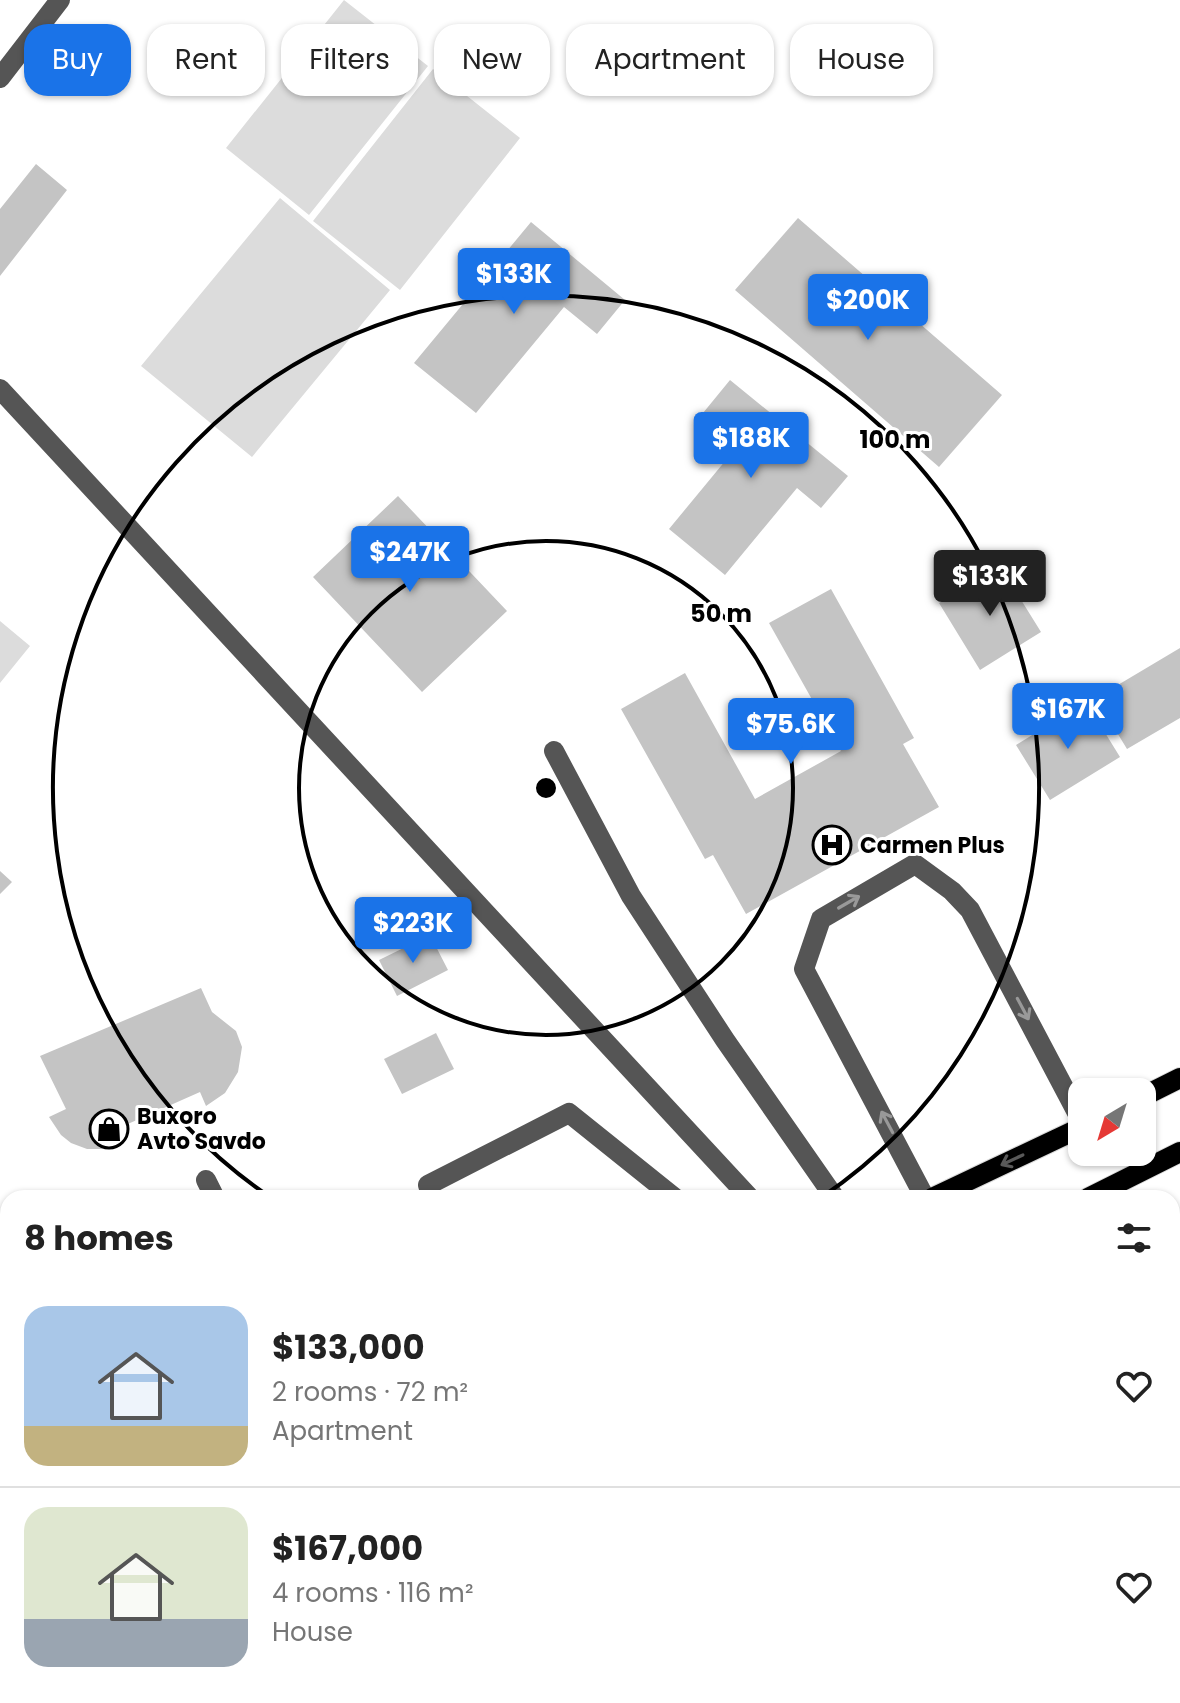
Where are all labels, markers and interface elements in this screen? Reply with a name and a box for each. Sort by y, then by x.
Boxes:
chip: Buy [24,24,131,96]
chip: Rent [147,24,265,96]
chip: Filters [281,24,418,96]
chip: New [434,24,550,96]
chip: Apartment [566,24,774,96]
chip: House [790,24,933,96]
pin: $133K [458,248,570,316]
text: $133K [476,256,552,292]
pin: $200K [812,274,924,342]
text: $200K [826,282,910,318]
pin: $188K [695,412,807,480]
text: $188K [712,420,790,456]
text: 100 m [860,423,930,456]
pin: $247K [354,526,466,594]
text: $247K [369,534,451,570]
pin: $133K [934,550,1046,618]
text: $133K [952,558,1028,594]
text: 50 m [690,597,752,630]
pin: $167K [1012,683,1124,751]
text: $167K [1030,691,1106,727]
pin: $75.6K [726,698,856,766]
text: $75.6K [746,706,836,742]
centre of rings [532,774,560,802]
hospital icon: Carmen Plus [811,824,853,866]
place label: Carmen Plus [860,830,1005,861]
one-way arrow [837,894,860,910]
pin: $223K [357,897,469,965]
text: $223K [373,905,453,941]
one-way arrow [1015,996,1031,1020]
north arrow [1068,1078,1156,1166]
map controls [1068,1078,1156,1166]
place label: Buxoro Avto Savdo [137,1101,266,1157]
shop icon: Buxoro Avto Savdo [88,1108,130,1150]
one-way arrow [878,1111,894,1135]
one-way arrow [1000,1153,1024,1168]
text: 8 homes [24,1214,174,1262]
icon: filters [1112,1216,1156,1260]
text: $133,000 [272,1323,425,1371]
icon: home [88,1338,184,1434]
icon: heart [1112,1364,1156,1408]
text: 2 rooms · 72 m² [272,1374,468,1410]
text: Apartment [272,1413,413,1449]
text: $167,000 [272,1524,423,1572]
icon: home [88,1539,184,1635]
icon: heart [1112,1565,1156,1609]
text: 4 rooms · 116 m² [272,1575,473,1611]
text: House [272,1614,353,1650]

